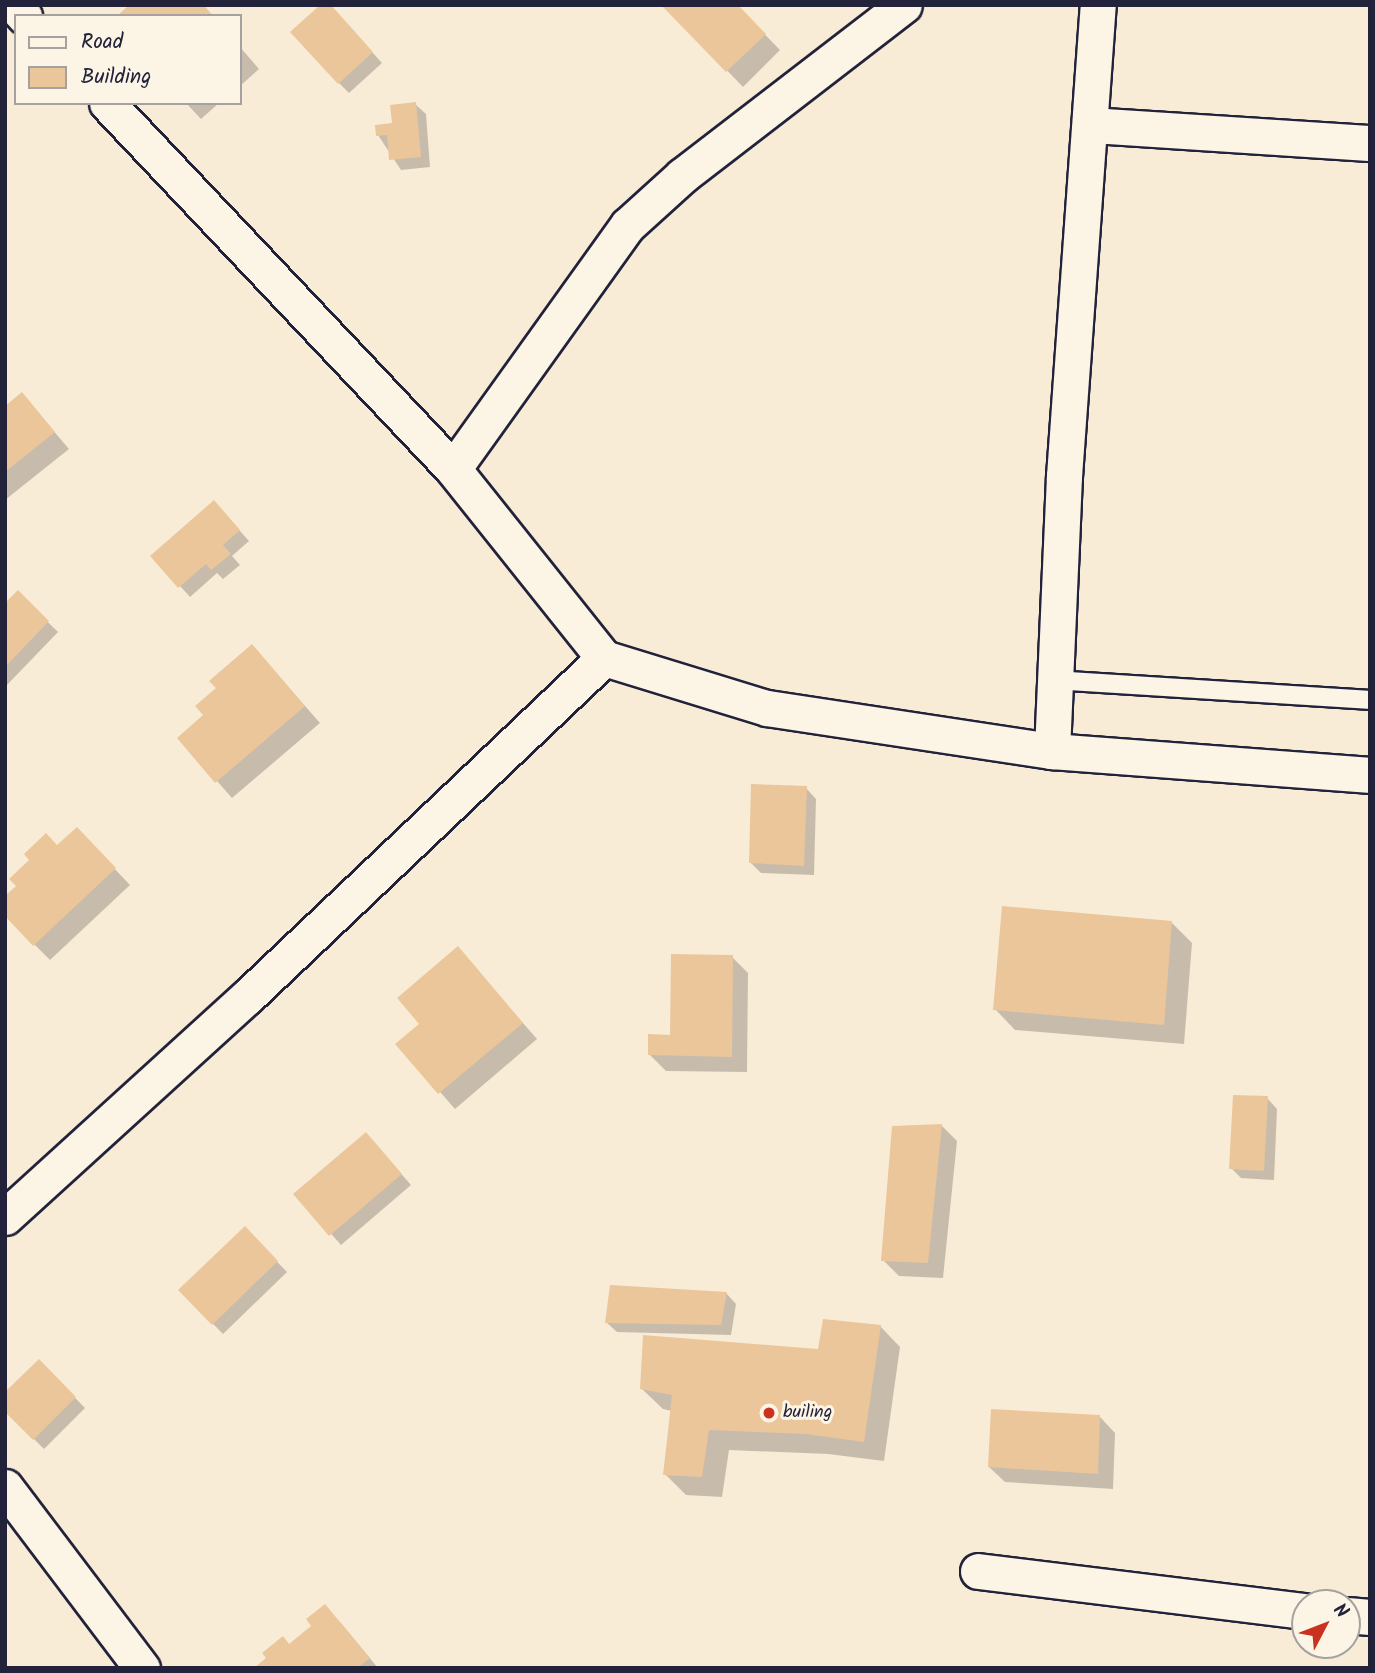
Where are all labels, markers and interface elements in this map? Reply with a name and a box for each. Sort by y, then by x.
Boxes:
legend [14,14,242,105]
text: Road [81,26,123,59]
text: Building [81,61,151,94]
place label: builing [783,1402,832,1424]
marker: builing [761,1405,777,1421]
north arrow [1291,1589,1361,1659]
text: N [1325,1597,1355,1626]

